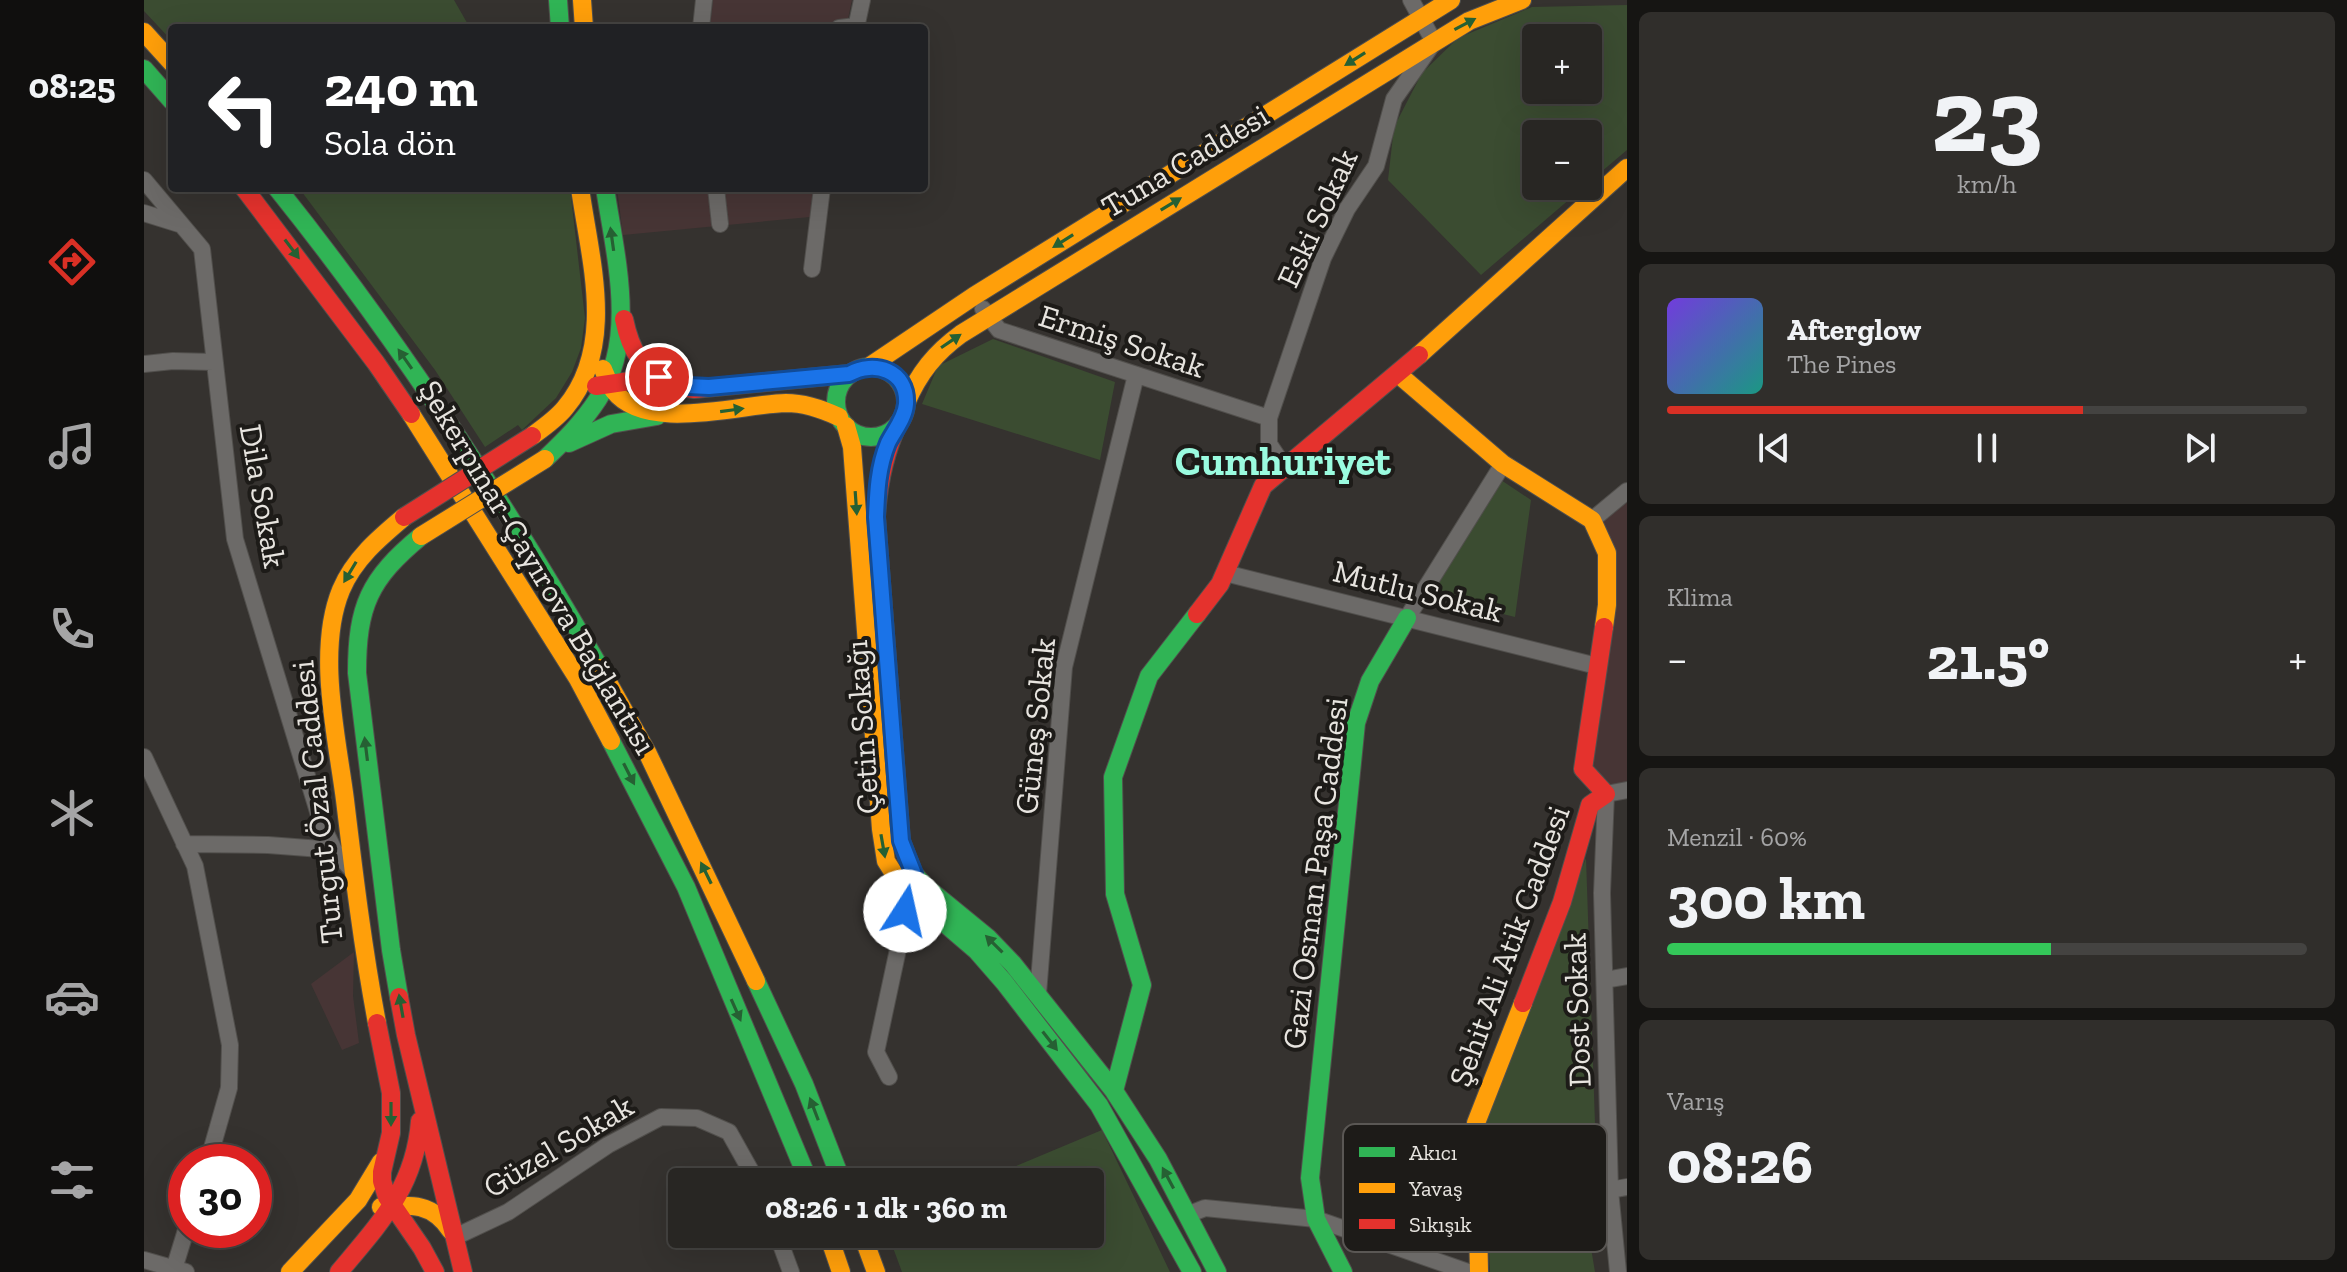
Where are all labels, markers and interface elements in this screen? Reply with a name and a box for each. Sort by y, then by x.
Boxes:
one-way arrow [1454,18,1476,32]
map controls [1522,24,1602,200]
button: + [1522,24,1602,104]
one-way arrow [1344,52,1366,66]
text: 240 m [324,53,478,120]
text: 23 [1931,53,2043,178]
icon: left [192,56,296,160]
text: 08:25 [28,64,116,107]
street label: Tuna Caddesi [1095,96,1275,226]
button: − [1522,120,1602,200]
text: Sola dön [324,121,456,164]
street label: Eski Sokak [1269,143,1366,293]
text: km/h [1957,168,2017,200]
one-way arrow [1160,197,1183,212]
one-way arrow [606,226,619,251]
one-way arrow [1052,233,1074,247]
icon: directions [44,234,100,290]
one-way arrow [284,239,300,260]
street label: Ermiş Sokak [1034,296,1210,386]
text: Afterglow [1787,312,1921,348]
one-way arrow [940,334,961,349]
pin [625,343,693,411]
text: The Pines [1787,348,1897,380]
one-way arrow [398,349,413,370]
icon: arrive [637,355,681,399]
street label: Şekerpınar-Çayırova Bağlantısı [411,373,665,761]
one-way arrow [719,403,744,416]
icon: music [44,418,100,474]
street label: Dila Sokak [232,421,294,571]
icon: previous [1752,426,1796,470]
icon: pause [1965,426,2009,470]
icon: next [2178,426,2222,470]
district label: Cumhuriyet [1175,437,1392,485]
one-way arrow [850,491,863,516]
street label: Mutlu Sokak [1329,552,1507,630]
one-way arrow [343,561,357,583]
text: Klima [1667,581,1733,613]
icon: phone [44,601,100,657]
text: 21.5° [1926,622,2050,694]
text: − [1667,632,1688,685]
text: + [2288,632,2307,685]
street label: Güneş Sokak [1007,636,1063,816]
street label: Çetin Sokağı [837,639,887,815]
street label: Turgut Özal Caddesi [283,658,351,945]
street label: Gazi Osman Paşa Caddesi [1275,695,1355,1051]
one-way arrow [359,736,372,761]
one-way arrow [622,763,636,786]
icon: climate [44,785,100,841]
street label: Şehit Ali Atik Caddesi [1441,800,1577,1092]
text: Menzil · 60% [1667,821,1807,853]
one-way arrow [878,834,890,859]
one-way arrow [699,861,712,884]
text: 300 km [1667,862,1865,934]
position arrow [863,869,947,953]
street label: Dost Sokak [1555,932,1599,1088]
one-way arrow [985,935,1003,954]
icon: car [44,969,100,1025]
one-way arrow [394,993,406,1018]
one-way arrow [730,999,743,1022]
one-way arrow [1041,1031,1058,1051]
text: Varış [1667,1085,1724,1117]
street label: Güzel Sokak [476,1086,640,1206]
one-way arrow [807,1097,820,1121]
one-way arrow [385,1102,397,1127]
legend [1343,1124,1607,1252]
text: 08:26 [1667,1126,1813,1198]
text: Akıcı [1409,1139,1457,1166]
speed limit sign: 30 [168,1144,272,1248]
icon: filters [44,1152,100,1208]
one-way arrow [1161,1167,1175,1189]
text: Yavaş [1408,1175,1463,1202]
text: 08:26 · 1 dk · 360 m [765,1190,1007,1226]
text: Sıkışık [1409,1211,1472,1238]

